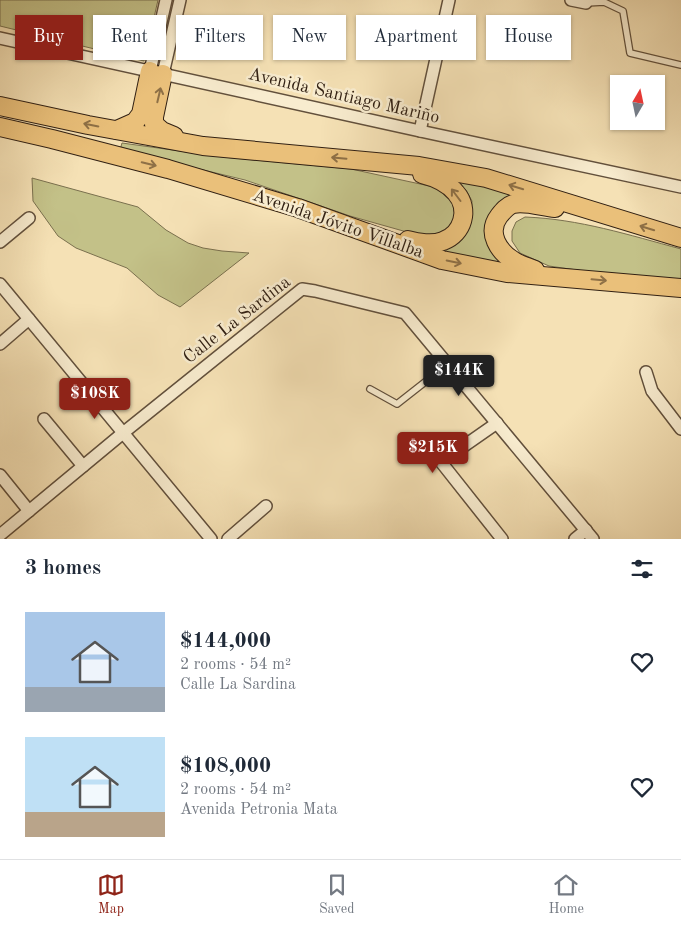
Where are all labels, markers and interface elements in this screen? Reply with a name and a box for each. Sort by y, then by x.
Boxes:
chip: Buy [15,15,83,60]
chip: Rent [93,15,166,60]
chip: Filters [176,15,263,60]
chip: New [273,15,346,60]
chip: Apartment [356,15,476,60]
chip: House [486,15,571,60]
street label: Avenida Santiago Mariño [247,65,442,127]
north arrow [610,75,665,130]
map controls [610,75,665,130]
one-way arrow [155,88,164,104]
one-way arrow [84,120,100,130]
one-way arrow [331,154,347,163]
one-way arrow [141,160,157,169]
one-way arrow [509,182,524,191]
street label: Avenida Jóvito Villalba [250,186,426,262]
one-way arrow [451,188,461,202]
one-way arrow [639,222,655,232]
one-way arrow [445,258,461,267]
street label: Calle La Sardina [180,273,294,367]
one-way arrow [591,276,607,285]
pin: $144K [424,354,494,397]
text: $144K [434,363,484,379]
pin: $108K [60,378,130,420]
text: $108K [70,386,120,402]
pin: $215K [398,432,468,474]
text: $215K [408,440,458,456]
icon: filters [628,555,656,583]
text: 3 homes [25,558,101,579]
text: $144,000 [180,631,271,652]
icon: home [65,632,125,692]
icon: heart [628,648,656,676]
text: 2 rooms · 54 m² [180,657,291,673]
text: Calle La Sardina [180,677,296,693]
text: $108,000 [180,756,271,777]
icon: home [65,757,125,817]
icon: heart [628,773,656,801]
text: 2 rooms · 54 m² [180,782,291,798]
text: Avenida Petronia Mata [180,802,338,818]
tab: Map [97,871,125,918]
tab: Saved [319,871,355,918]
tab: Home [548,871,584,918]

